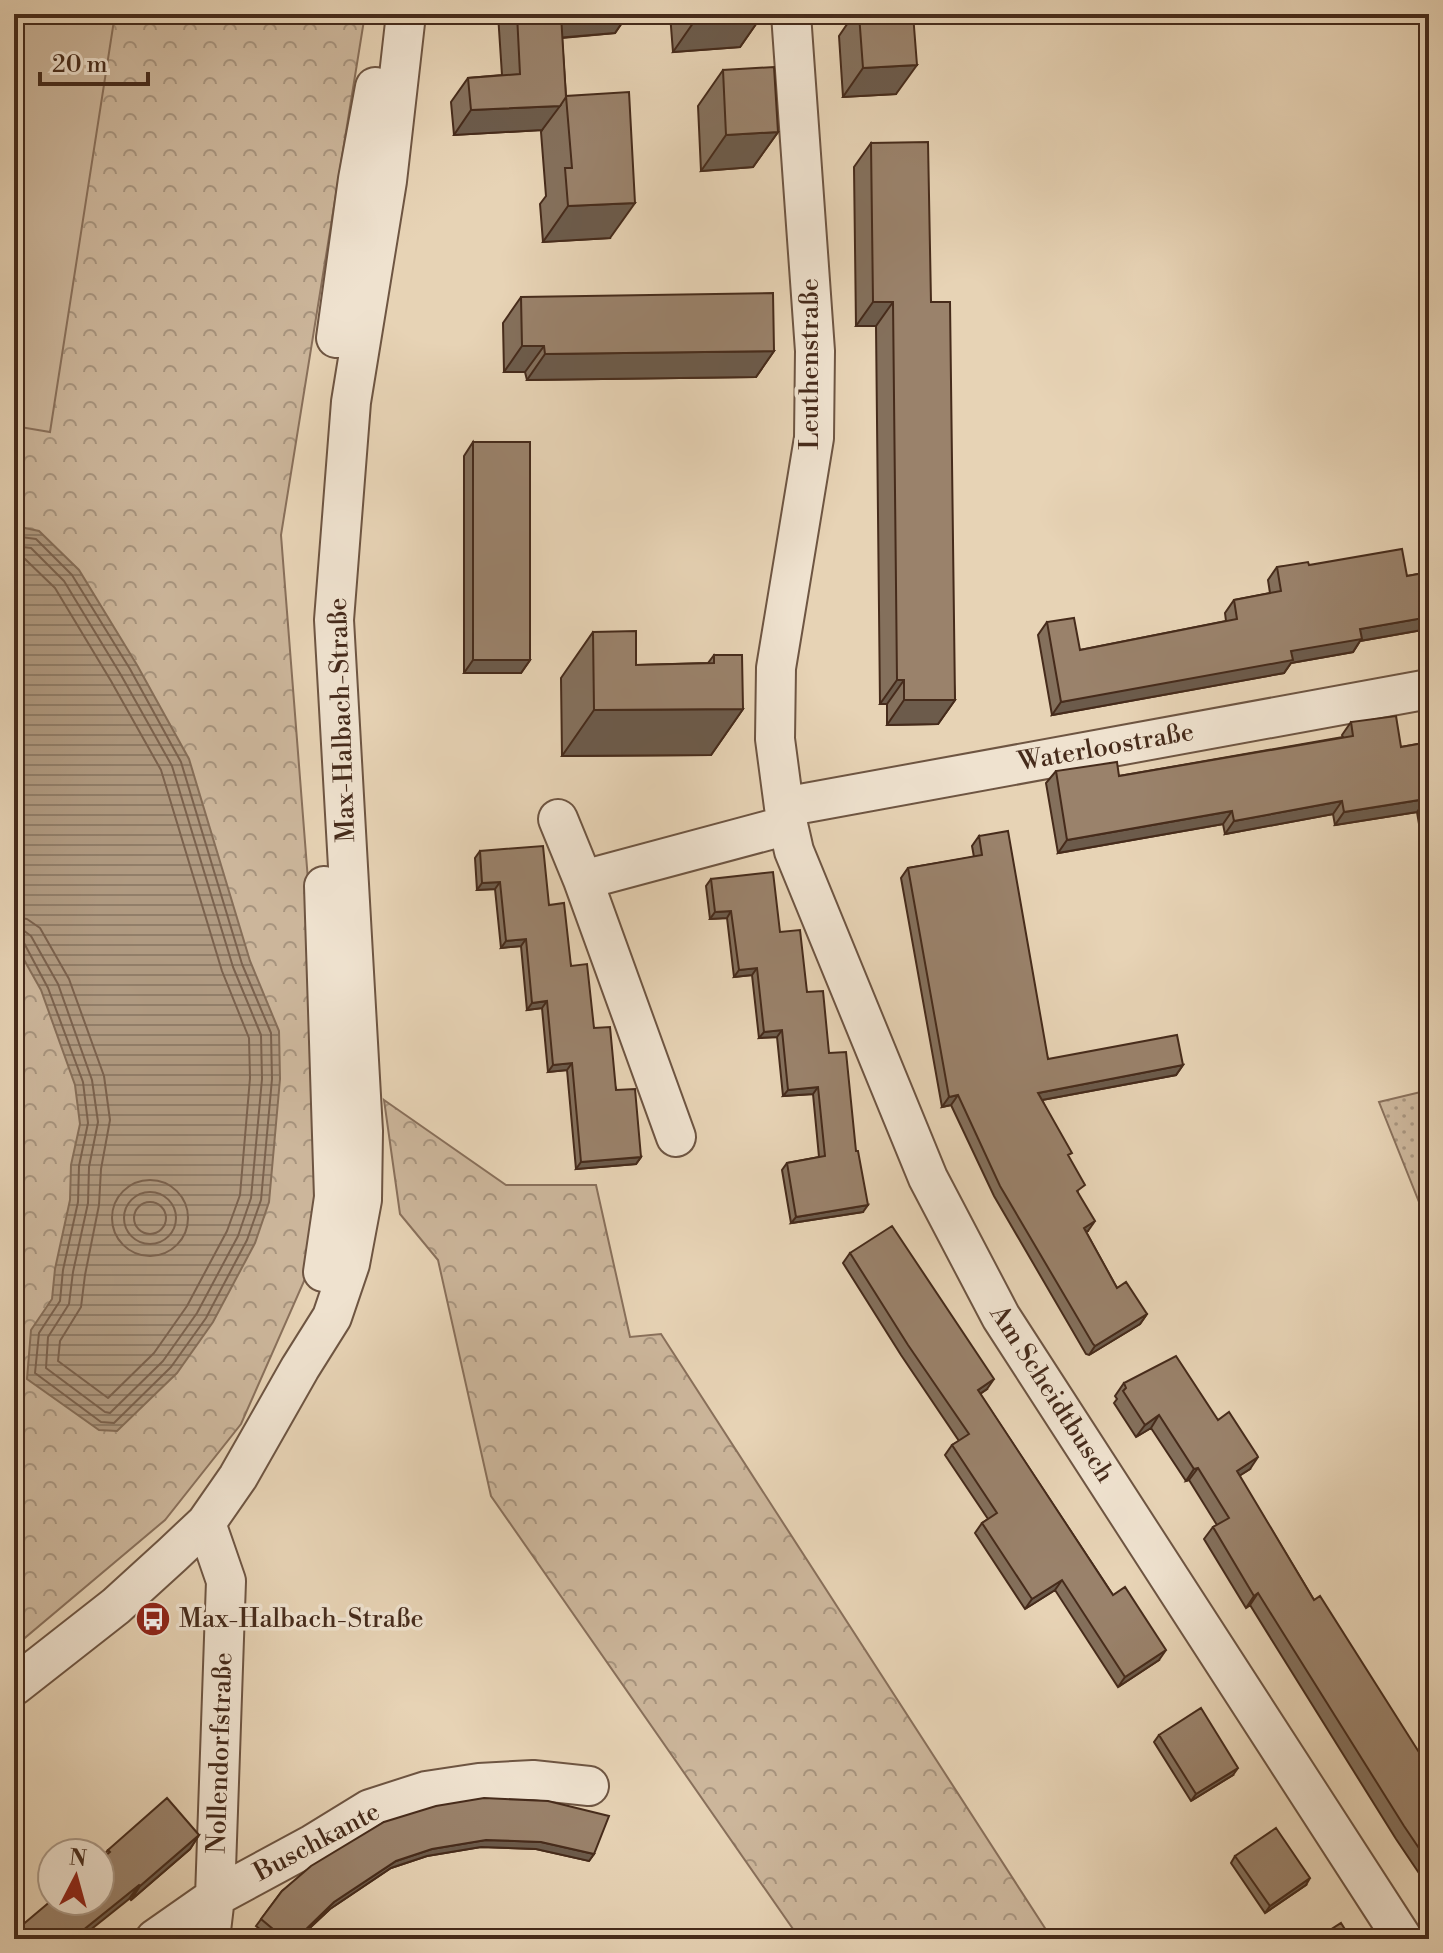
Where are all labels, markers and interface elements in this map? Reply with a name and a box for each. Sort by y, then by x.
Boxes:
scale bar [40,36,148,86]
text: 20 m [52,50,108,80]
street label: Leuthenstraße [794,278,826,450]
street label: Max-Halbach-Straße [322,597,362,843]
street label: Waterloostraße [1015,716,1196,778]
street label: Am Scheidtbusch [982,1299,1121,1489]
bus stop icon: Max-Halbach-Straße [134,1600,172,1638]
place label: Max-Halbach-Straße [179,1603,424,1635]
street label: Nollendorfstraße [200,1652,240,1854]
street label: Buschkante [248,1795,385,1889]
north arrow [36,1837,116,1917]
text: N [68,1844,89,1873]

